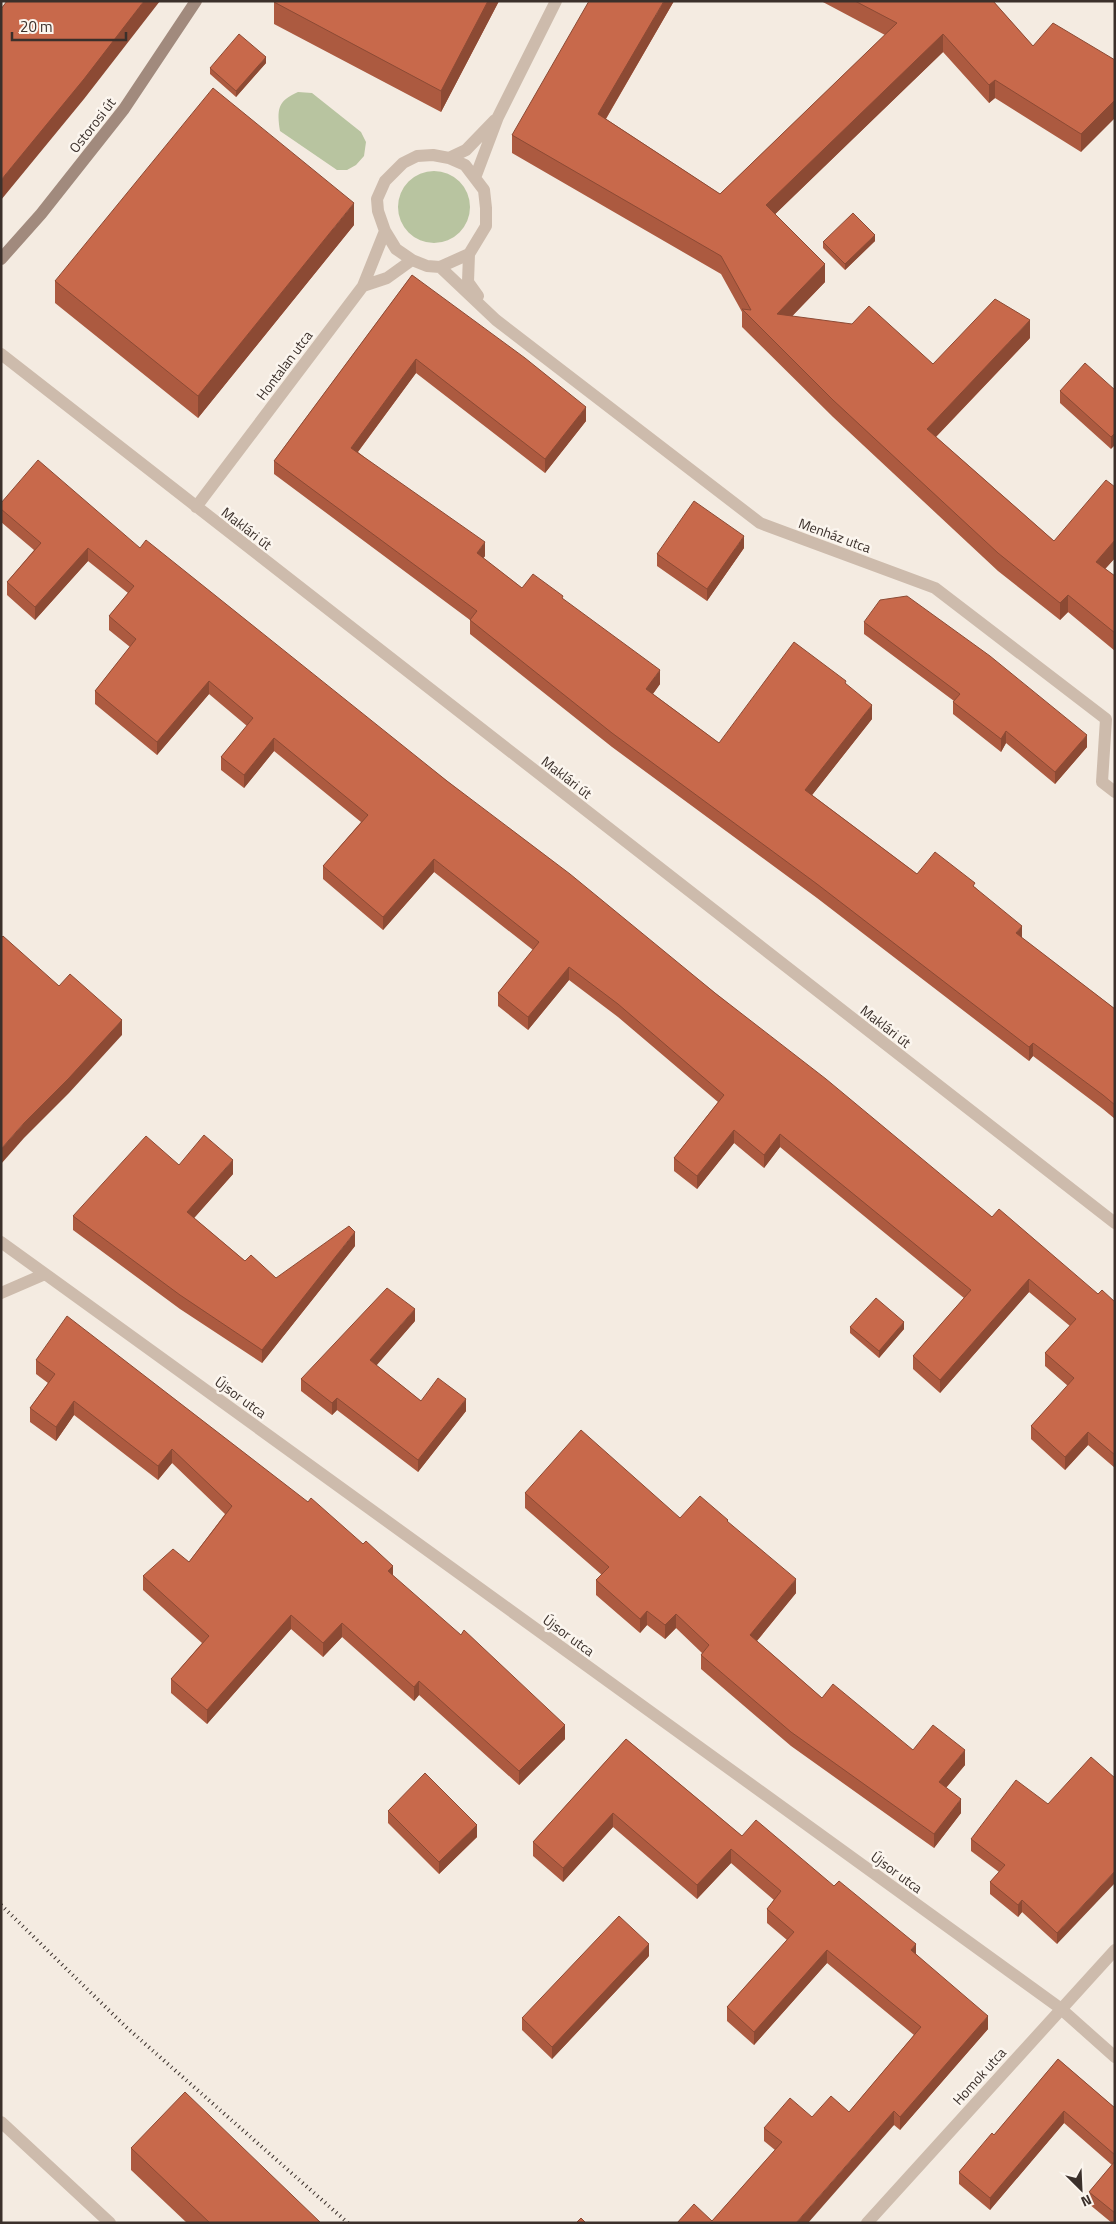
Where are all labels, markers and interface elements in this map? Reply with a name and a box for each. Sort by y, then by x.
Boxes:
scale bar [12,10,126,42]
text: 20 m [20,15,53,38]
street label: Ostorosi út [64,93,120,157]
street label: Hontalan utca [251,326,317,404]
street label: Maklári út [217,502,277,555]
street label: Menház utca [796,512,874,558]
street label: Maklári út [537,751,597,804]
street label: Maklári út [856,1000,916,1053]
street label: Újsor utca [211,1371,271,1423]
street label: Újsor utca [539,1609,599,1661]
street label: Újsor utca [867,1846,927,1898]
street label: Homok utca [947,2043,1011,2109]
north arrow [1056,2164,1106,2214]
text: N [1078,2190,1095,2213]

